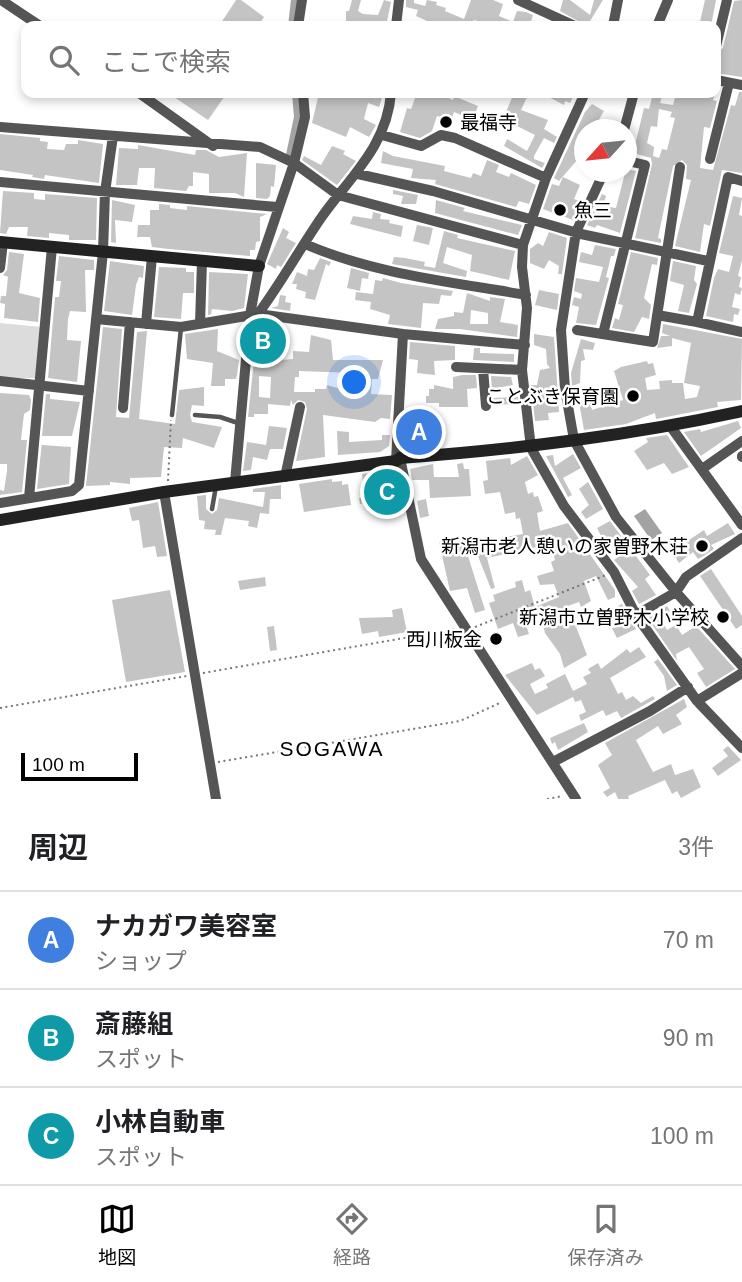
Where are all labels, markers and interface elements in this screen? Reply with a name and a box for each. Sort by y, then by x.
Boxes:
search box [21,21,721,98]
icon: search [45,41,83,79]
text: ここで検索 [101,47,231,77]
place label: 最福寺 [460,112,517,133]
marker: 最福寺 [438,114,454,130]
north arrow [574,119,637,182]
place label: 魚三 [574,200,612,221]
marker: 魚三 [552,202,568,218]
pin: B [240,315,286,367]
your location [337,365,371,399]
place label: ことぶき保育園 [486,386,619,407]
marker: ことぶき保育園 [625,388,641,404]
pin: A [396,406,442,458]
pin: C [364,466,410,518]
place label: 新潟市老人憩いの家曽野木荘 [441,536,688,557]
marker: 新潟市老人憩いの家曽野木荘 [694,538,710,554]
place label: 新潟市立曽野木小学校 [519,607,709,628]
marker: 新潟市立曽野木小学校 [715,609,731,625]
place label: 西川板金 [406,629,482,650]
marker: 西川板金 [488,631,504,647]
district label: SOGAWA [280,737,384,760]
scale bar [21,750,138,782]
text: 100 m [32,754,85,775]
text: 周辺 [28,831,88,864]
text: 3件 [678,834,714,860]
text: ナカガワ美容室 [95,911,277,941]
text: A [43,927,59,953]
text: 70 m [663,927,714,953]
text: ショップ [95,948,187,974]
text: 斎藤組 [95,1009,173,1039]
text: B [43,1025,59,1051]
text: 90 m [663,1025,714,1051]
text: スポット [95,1046,187,1072]
text: 小林自動車 [95,1107,225,1137]
text: C [43,1123,59,1149]
text: 100 m [650,1123,714,1149]
text: スポット [95,1144,187,1170]
tab: 地図 [98,1200,136,1269]
tab: 経路 [333,1200,371,1269]
tab: 保存済み [568,1200,644,1269]

